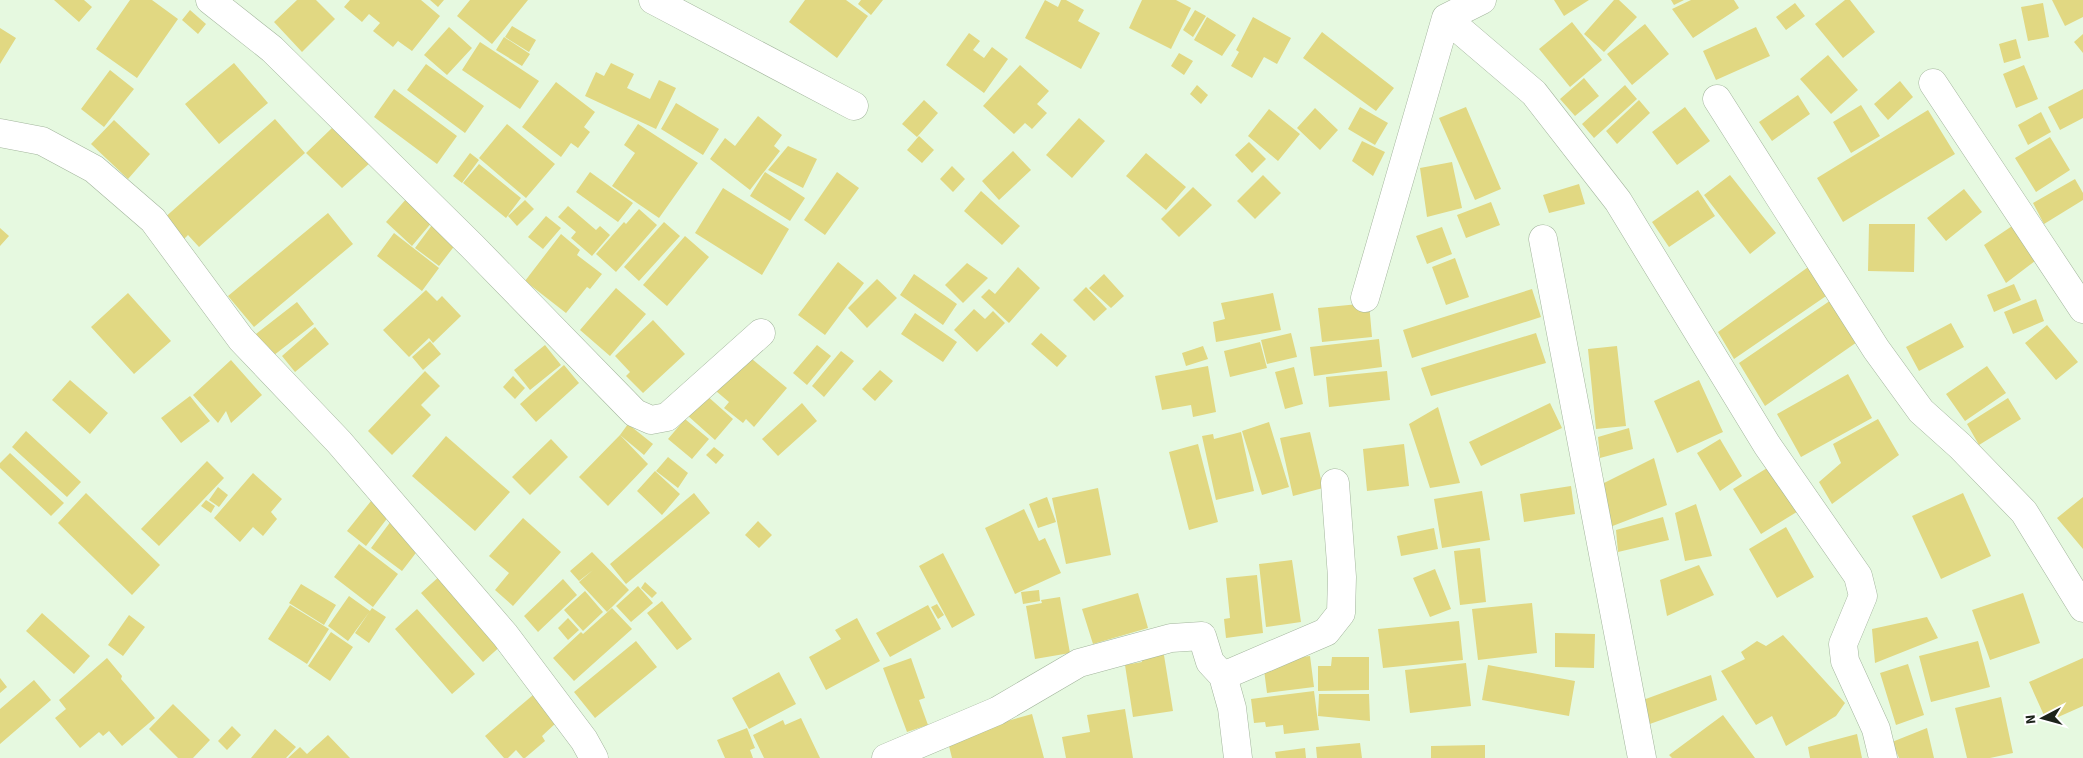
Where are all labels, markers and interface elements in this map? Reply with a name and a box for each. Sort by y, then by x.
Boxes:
north arrow [2018,693,2068,743]
text: N [2021,714,2041,725]

